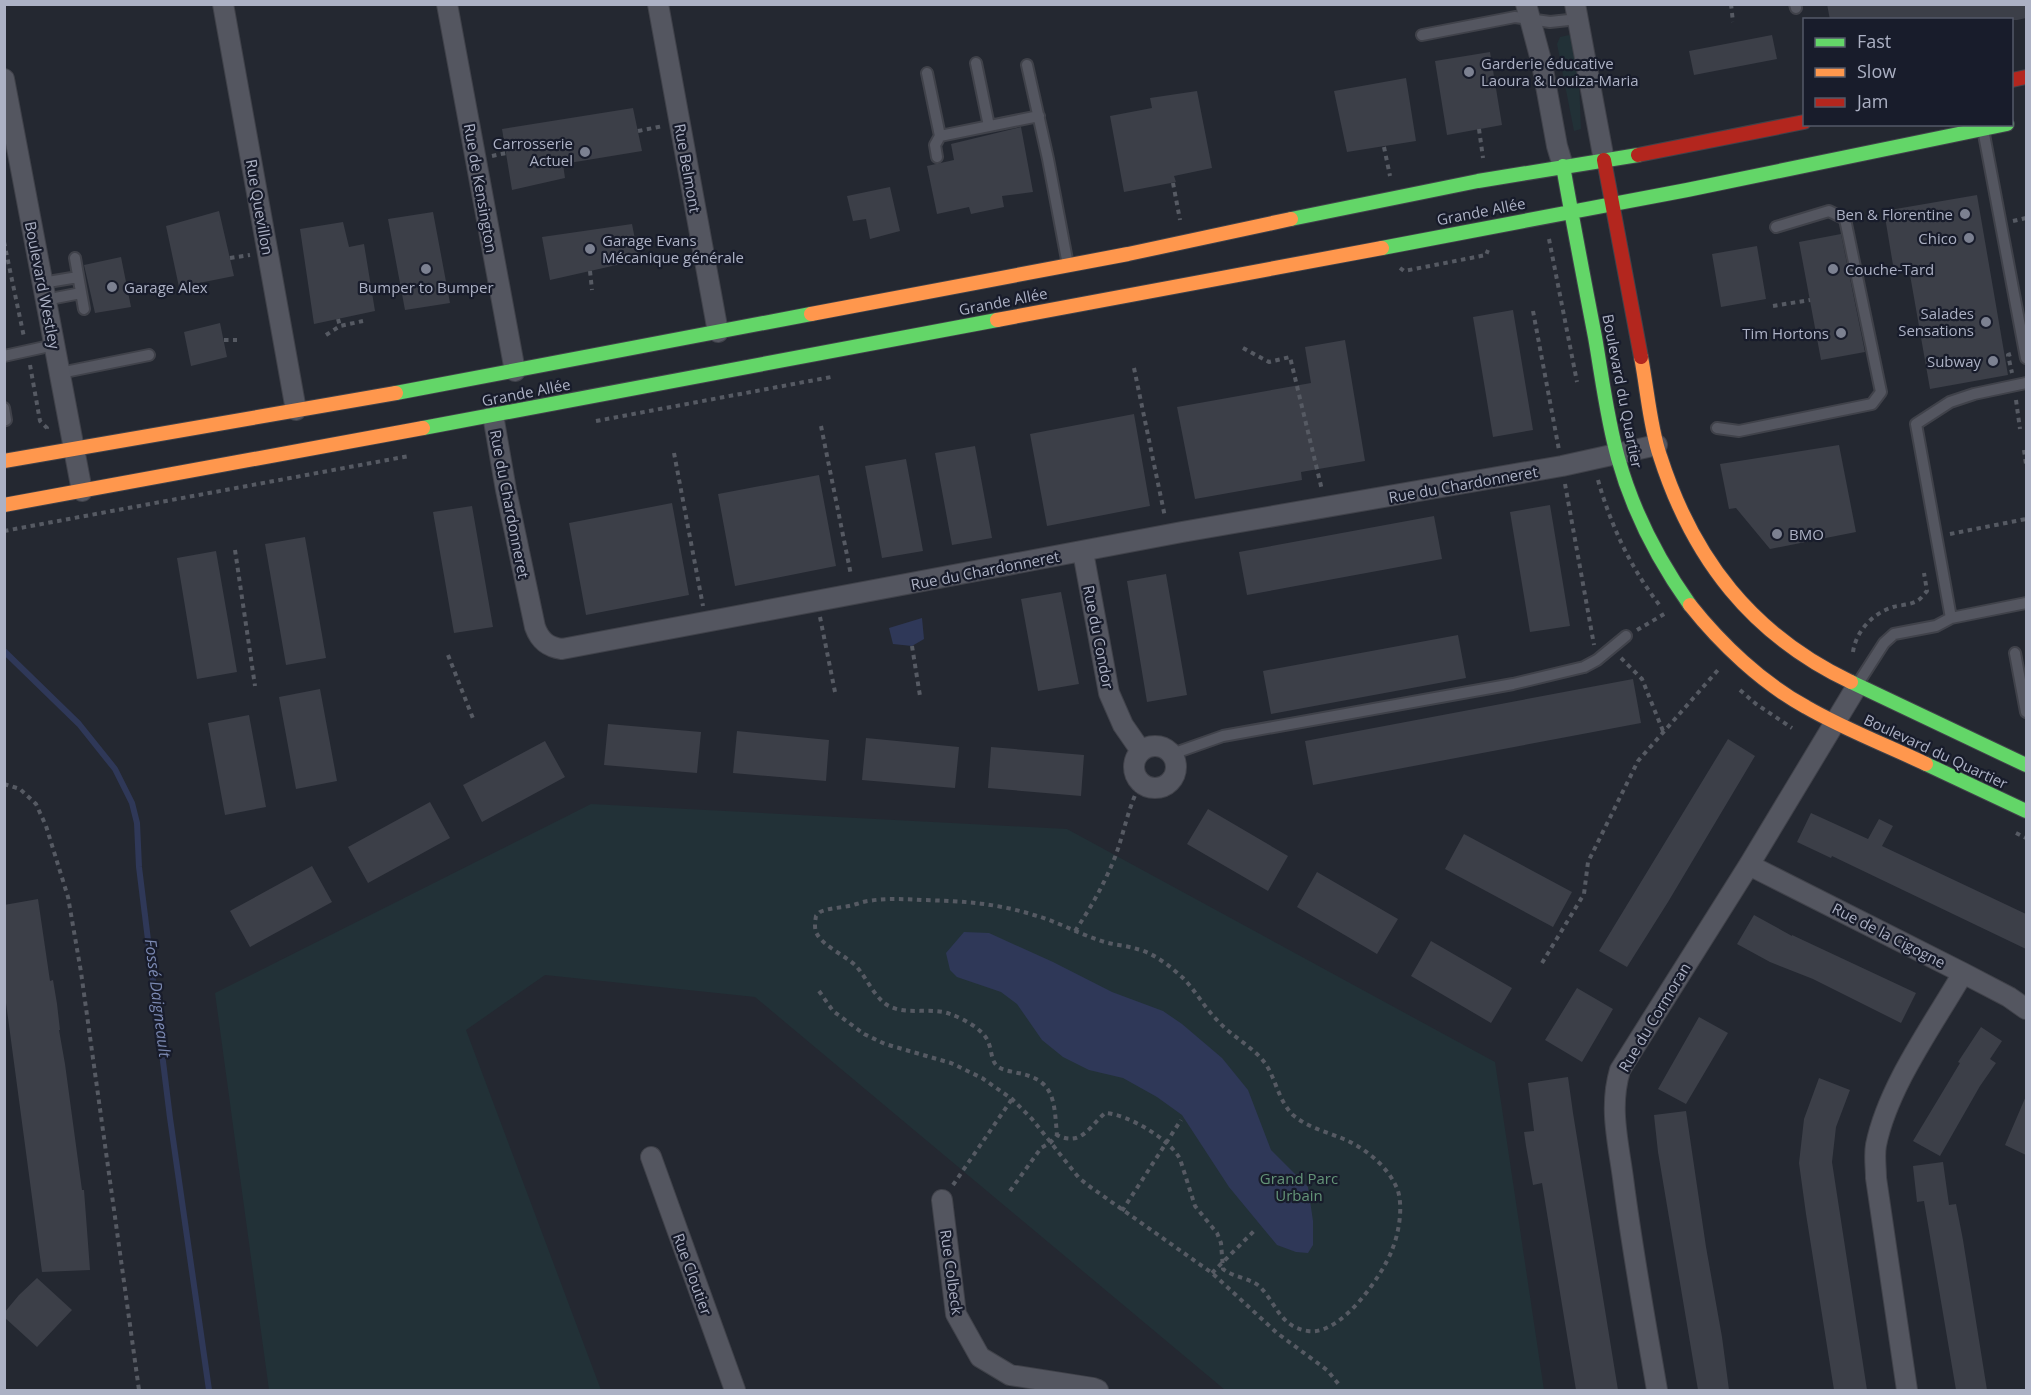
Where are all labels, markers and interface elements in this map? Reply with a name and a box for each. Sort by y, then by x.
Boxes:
legend [1803,18,2013,126]
text: Fast [1857,29,1891,53]
place label: Garderie éducative Laoura & Louiza-Maria [1481,53,1639,90]
text: Slow [1857,59,1896,83]
marker: Garderie éducative Laoura & Louiza-Maria [1462,65,1476,79]
text: Jam [1855,89,1889,113]
street label: Rue de Kensington [460,122,502,254]
street label: Rue Belmont [670,122,706,214]
place label: Carrosserie Actuel [493,133,573,170]
marker: Carrosserie Actuel [578,145,592,159]
street label: Rue Quevillon [242,157,278,257]
street label: Grande Allée [1435,193,1527,229]
place label: Ben & Florentine [1836,204,1953,224]
marker: Ben & Florentine [1958,207,1972,221]
street label: Boulevard Westley [21,219,65,351]
place label: Chico [1918,228,1957,248]
place label: Garage Evans Mécanique générale [602,230,744,267]
marker: Chico [1962,231,1976,245]
marker: Garage Evans Mécanique générale [583,242,597,256]
place label: Couche-Tard [1845,259,1934,279]
marker: Bumper to Bumper [419,262,433,276]
marker: Couche-Tard [1826,262,1840,276]
place label: Garage Alex [124,277,208,297]
place label: Bumper to Bumper [358,277,494,297]
marker: Garage Alex [105,280,119,294]
street label: Grande Allée [957,283,1049,319]
place label: Salades Sensations [1898,303,1974,340]
street label: Boulevard du Quartier [1598,312,1648,470]
marker: Salades Sensations [1979,315,1993,329]
place label: Tim Hortons [1742,323,1829,343]
marker: Tim Hortons [1834,326,1848,340]
place label: Subway [1927,351,1981,371]
marker: Subway [1986,354,2000,368]
street label: Grande Allée [480,374,572,410]
street label: Rue du Chardonneret [486,428,534,580]
street label: Rue du Chardonneret [1387,461,1539,507]
place label: BMO [1789,524,1824,544]
marker: BMO [1770,527,1784,541]
street label: Rue du Chardonneret [909,546,1061,594]
street label: Rue du Condor [1079,584,1119,690]
street label: Boulevard du Quartier [1861,709,2011,793]
street label: Rue de la Cigogne [1829,898,1949,972]
water label: Fossé Daigneault [140,937,176,1059]
street label: Rue du Cormoran [1613,959,1695,1075]
park label: Grand Parc Urbain [1260,1168,1338,1205]
street label: Rue Colbeck [936,1228,968,1316]
street label: Rue Cloutier [669,1230,717,1318]

